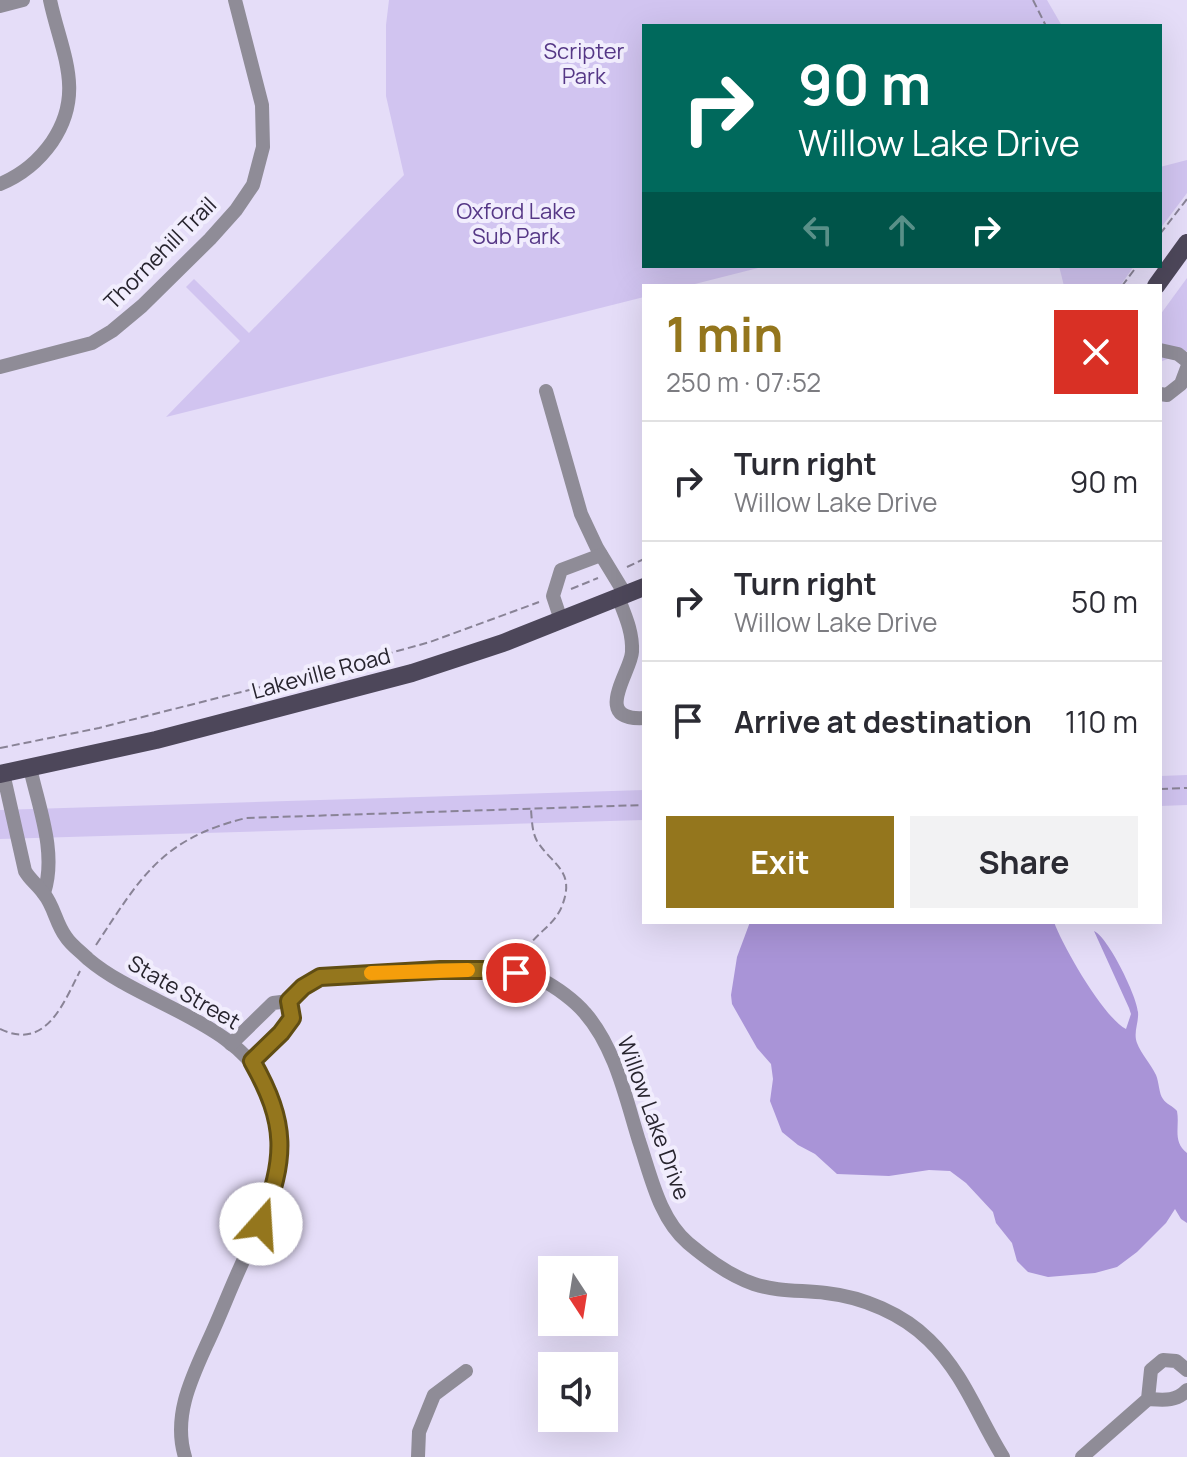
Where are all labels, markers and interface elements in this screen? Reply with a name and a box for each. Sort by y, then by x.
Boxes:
park label: Scripter Park [544,36,625,91]
text: 90 m [798,45,931,122]
icon: right [666,56,770,160]
text: Willow Lake Drive [798,118,1080,167]
street label: Thornehill Trail [97,190,223,316]
park label: Oxford Lake Sub Park [456,196,576,251]
icon: left [796,208,840,252]
icon: ahead [880,208,924,252]
icon: right [964,208,1008,252]
text: 1 min [666,301,783,366]
button: close [1054,310,1138,394]
text: 250 m · 07:52 [666,364,821,400]
text: Turn right [734,443,877,484]
icon: right [666,459,710,503]
text: 90 m [1070,461,1138,502]
text: Willow Lake Drive [734,484,938,520]
text: Turn right [734,563,877,604]
icon: right [666,579,710,623]
text: 50 m [1071,581,1138,622]
text: Willow Lake Drive [734,604,938,640]
street label: Lakeville Road [248,640,394,706]
icon: arrive [666,699,710,743]
text: Arrive at destination [734,701,1032,742]
text: 110 m [1065,701,1138,742]
button: Exit [666,816,894,908]
button: Share [910,816,1138,908]
pin [482,939,550,1007]
street label: State Street [122,948,246,1036]
icon: arrive [494,951,538,995]
street label: Willow Lake Drive [610,1032,698,1204]
position arrow [219,1182,303,1266]
north arrow [538,1256,618,1336]
map controls [538,1256,618,1432]
button: sound [538,1352,618,1432]

